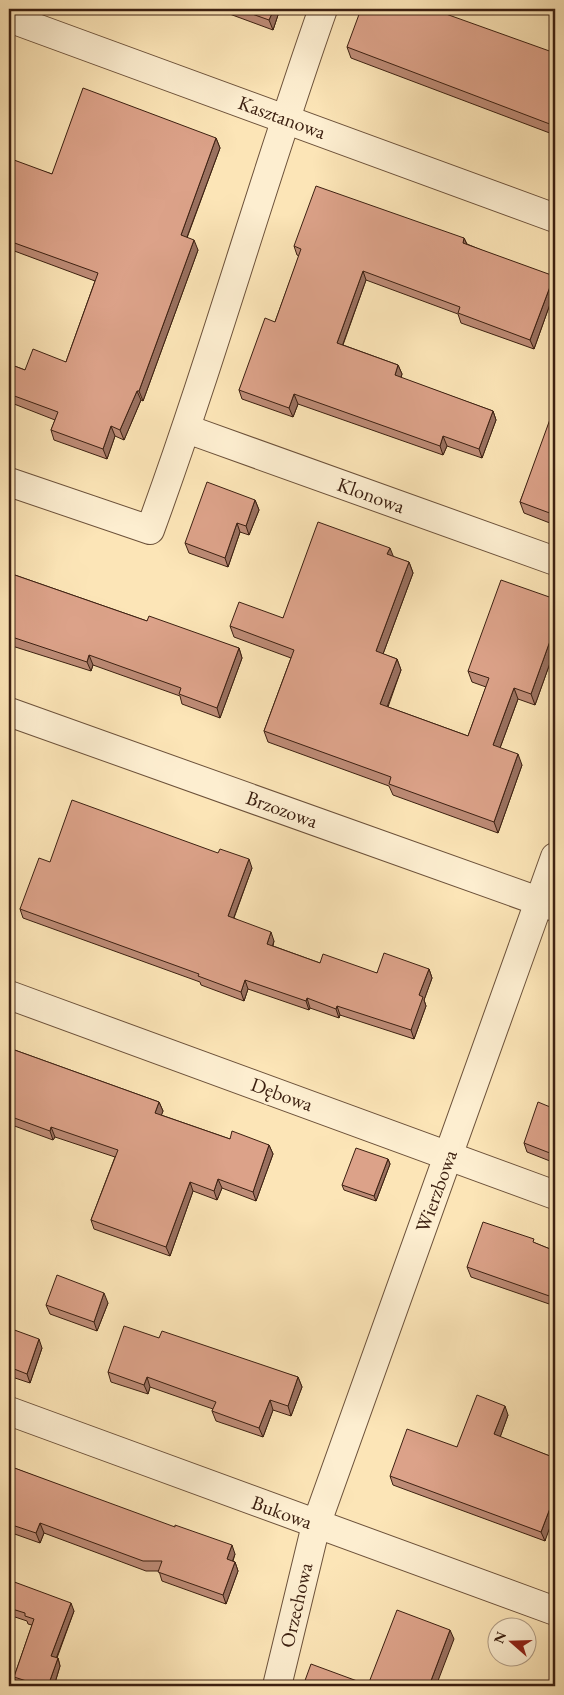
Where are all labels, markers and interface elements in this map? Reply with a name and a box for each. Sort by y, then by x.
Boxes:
street label: Kasztanowa [235,89,329,145]
street label: Klonowa [334,471,408,519]
street label: Brzozowa [243,784,321,834]
street label: Dębowa [247,1071,317,1117]
street label: Wierzbowa [409,1146,463,1236]
street label: Bukowa [248,1489,316,1535]
street label: Orzechowa [274,1560,318,1650]
north arrow [486,1618,536,1668]
text: N [489,1629,510,1646]

